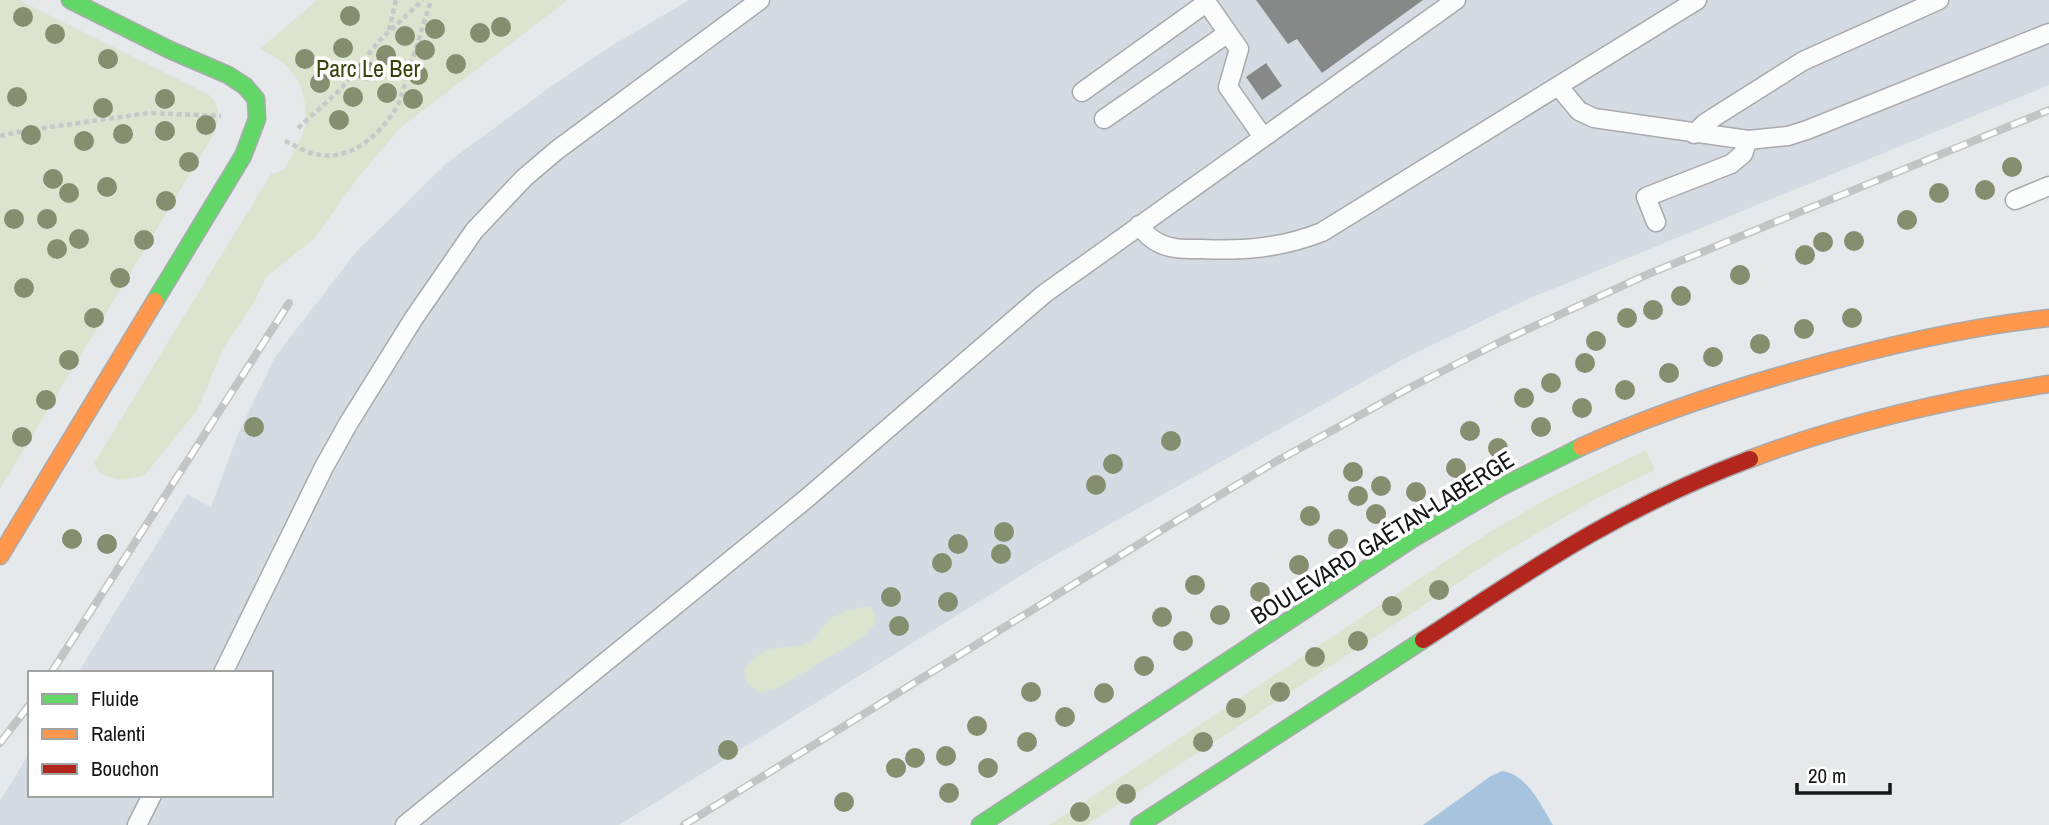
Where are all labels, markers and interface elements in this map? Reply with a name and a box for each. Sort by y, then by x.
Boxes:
park label: Parc Le Ber [316,52,420,84]
street label: BOULEVARD GAÉTAN-LABERGE [1244,443,1520,631]
legend [28,671,273,797]
text: Fluide [91,684,139,713]
text: Ralenti [91,719,146,748]
scale bar [1797,752,1890,796]
text: Bouchon [91,754,159,783]
text: 20 m [1808,761,1846,790]

